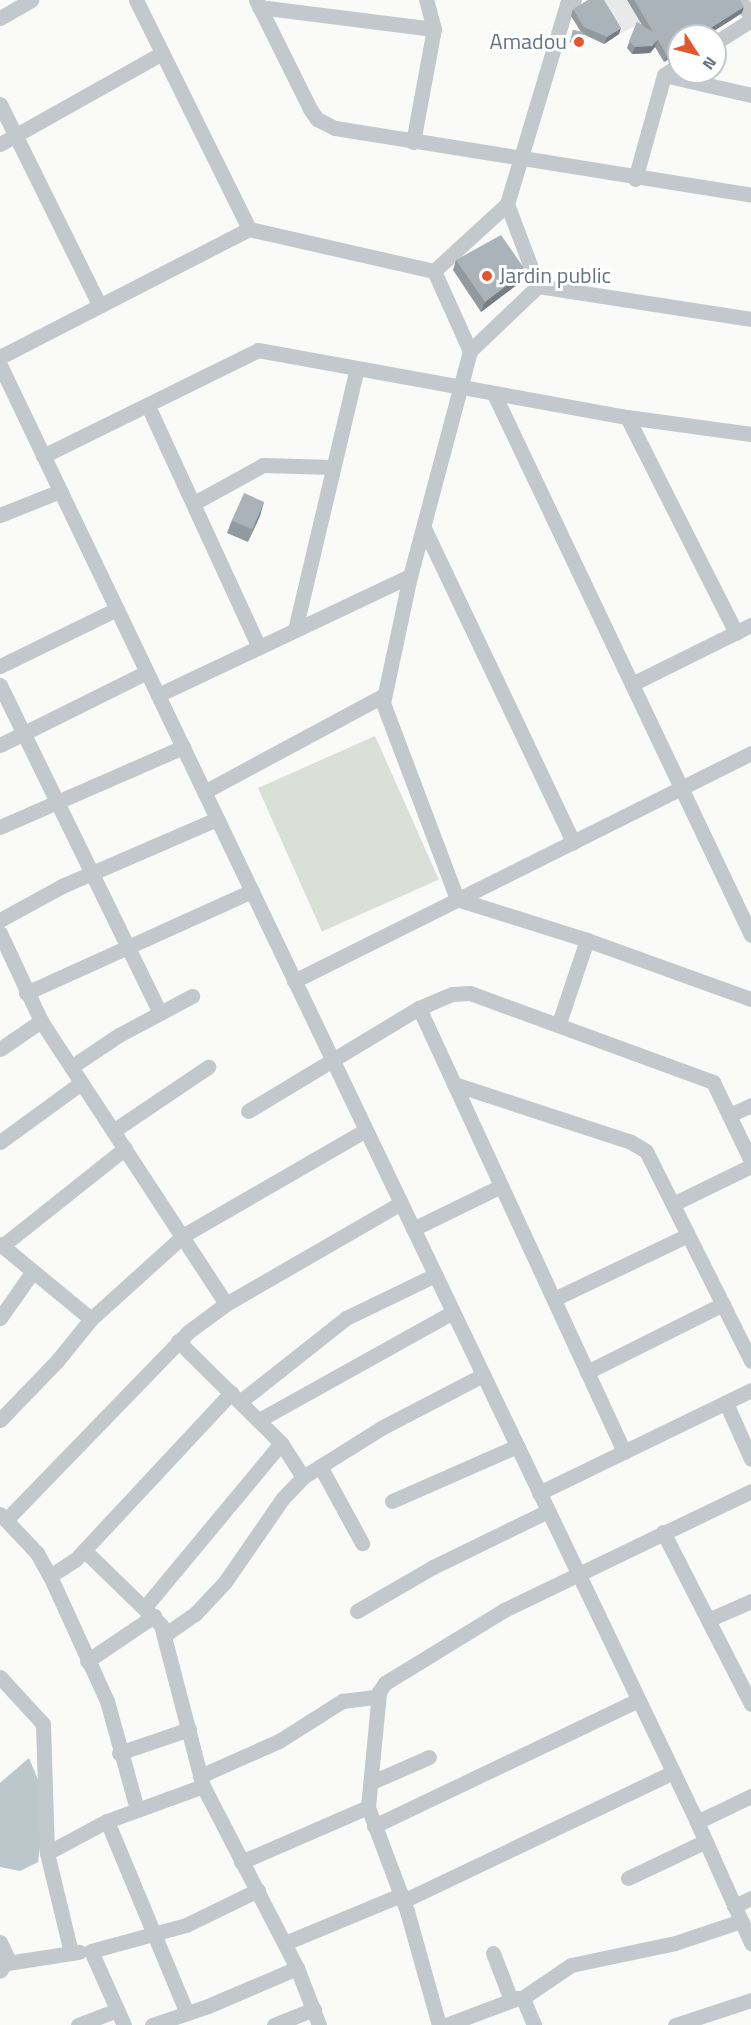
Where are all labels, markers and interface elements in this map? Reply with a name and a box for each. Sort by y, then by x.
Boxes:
north arrow [667,24,727,84]
place label: Amadou [490,29,567,55]
marker: Amadou [572,35,586,49]
text: N [697,52,723,75]
place label: Jardin public [499,263,611,289]
marker: Jardin public [480,269,494,283]

